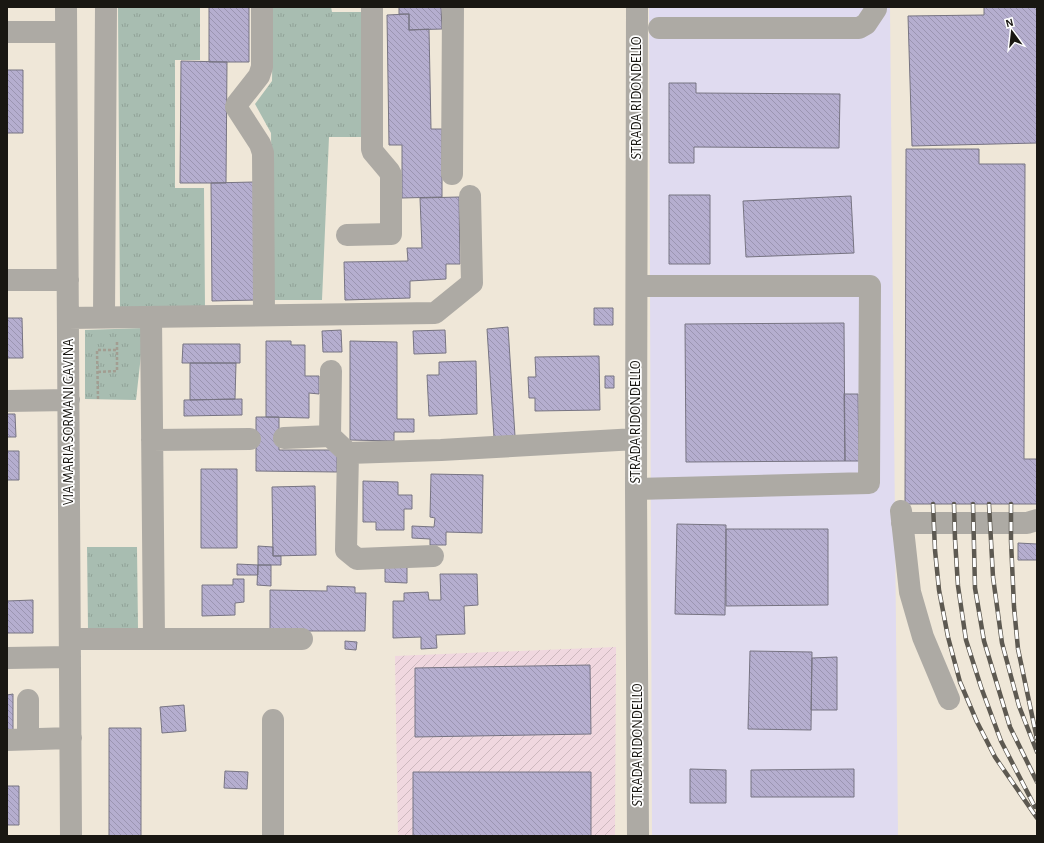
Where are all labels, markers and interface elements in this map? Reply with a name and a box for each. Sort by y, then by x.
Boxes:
north arrow [992,12,1032,52]
text: N [1004,17,1015,29]
street label: STRADA RIDONDELLO [630,36,644,160]
street label: VIA MARIA SORMANI GAVINA [62,339,76,505]
street label: STRADA RIDONDELLO [629,360,643,484]
street label: STRADA RIDONDELLO [631,683,645,807]

